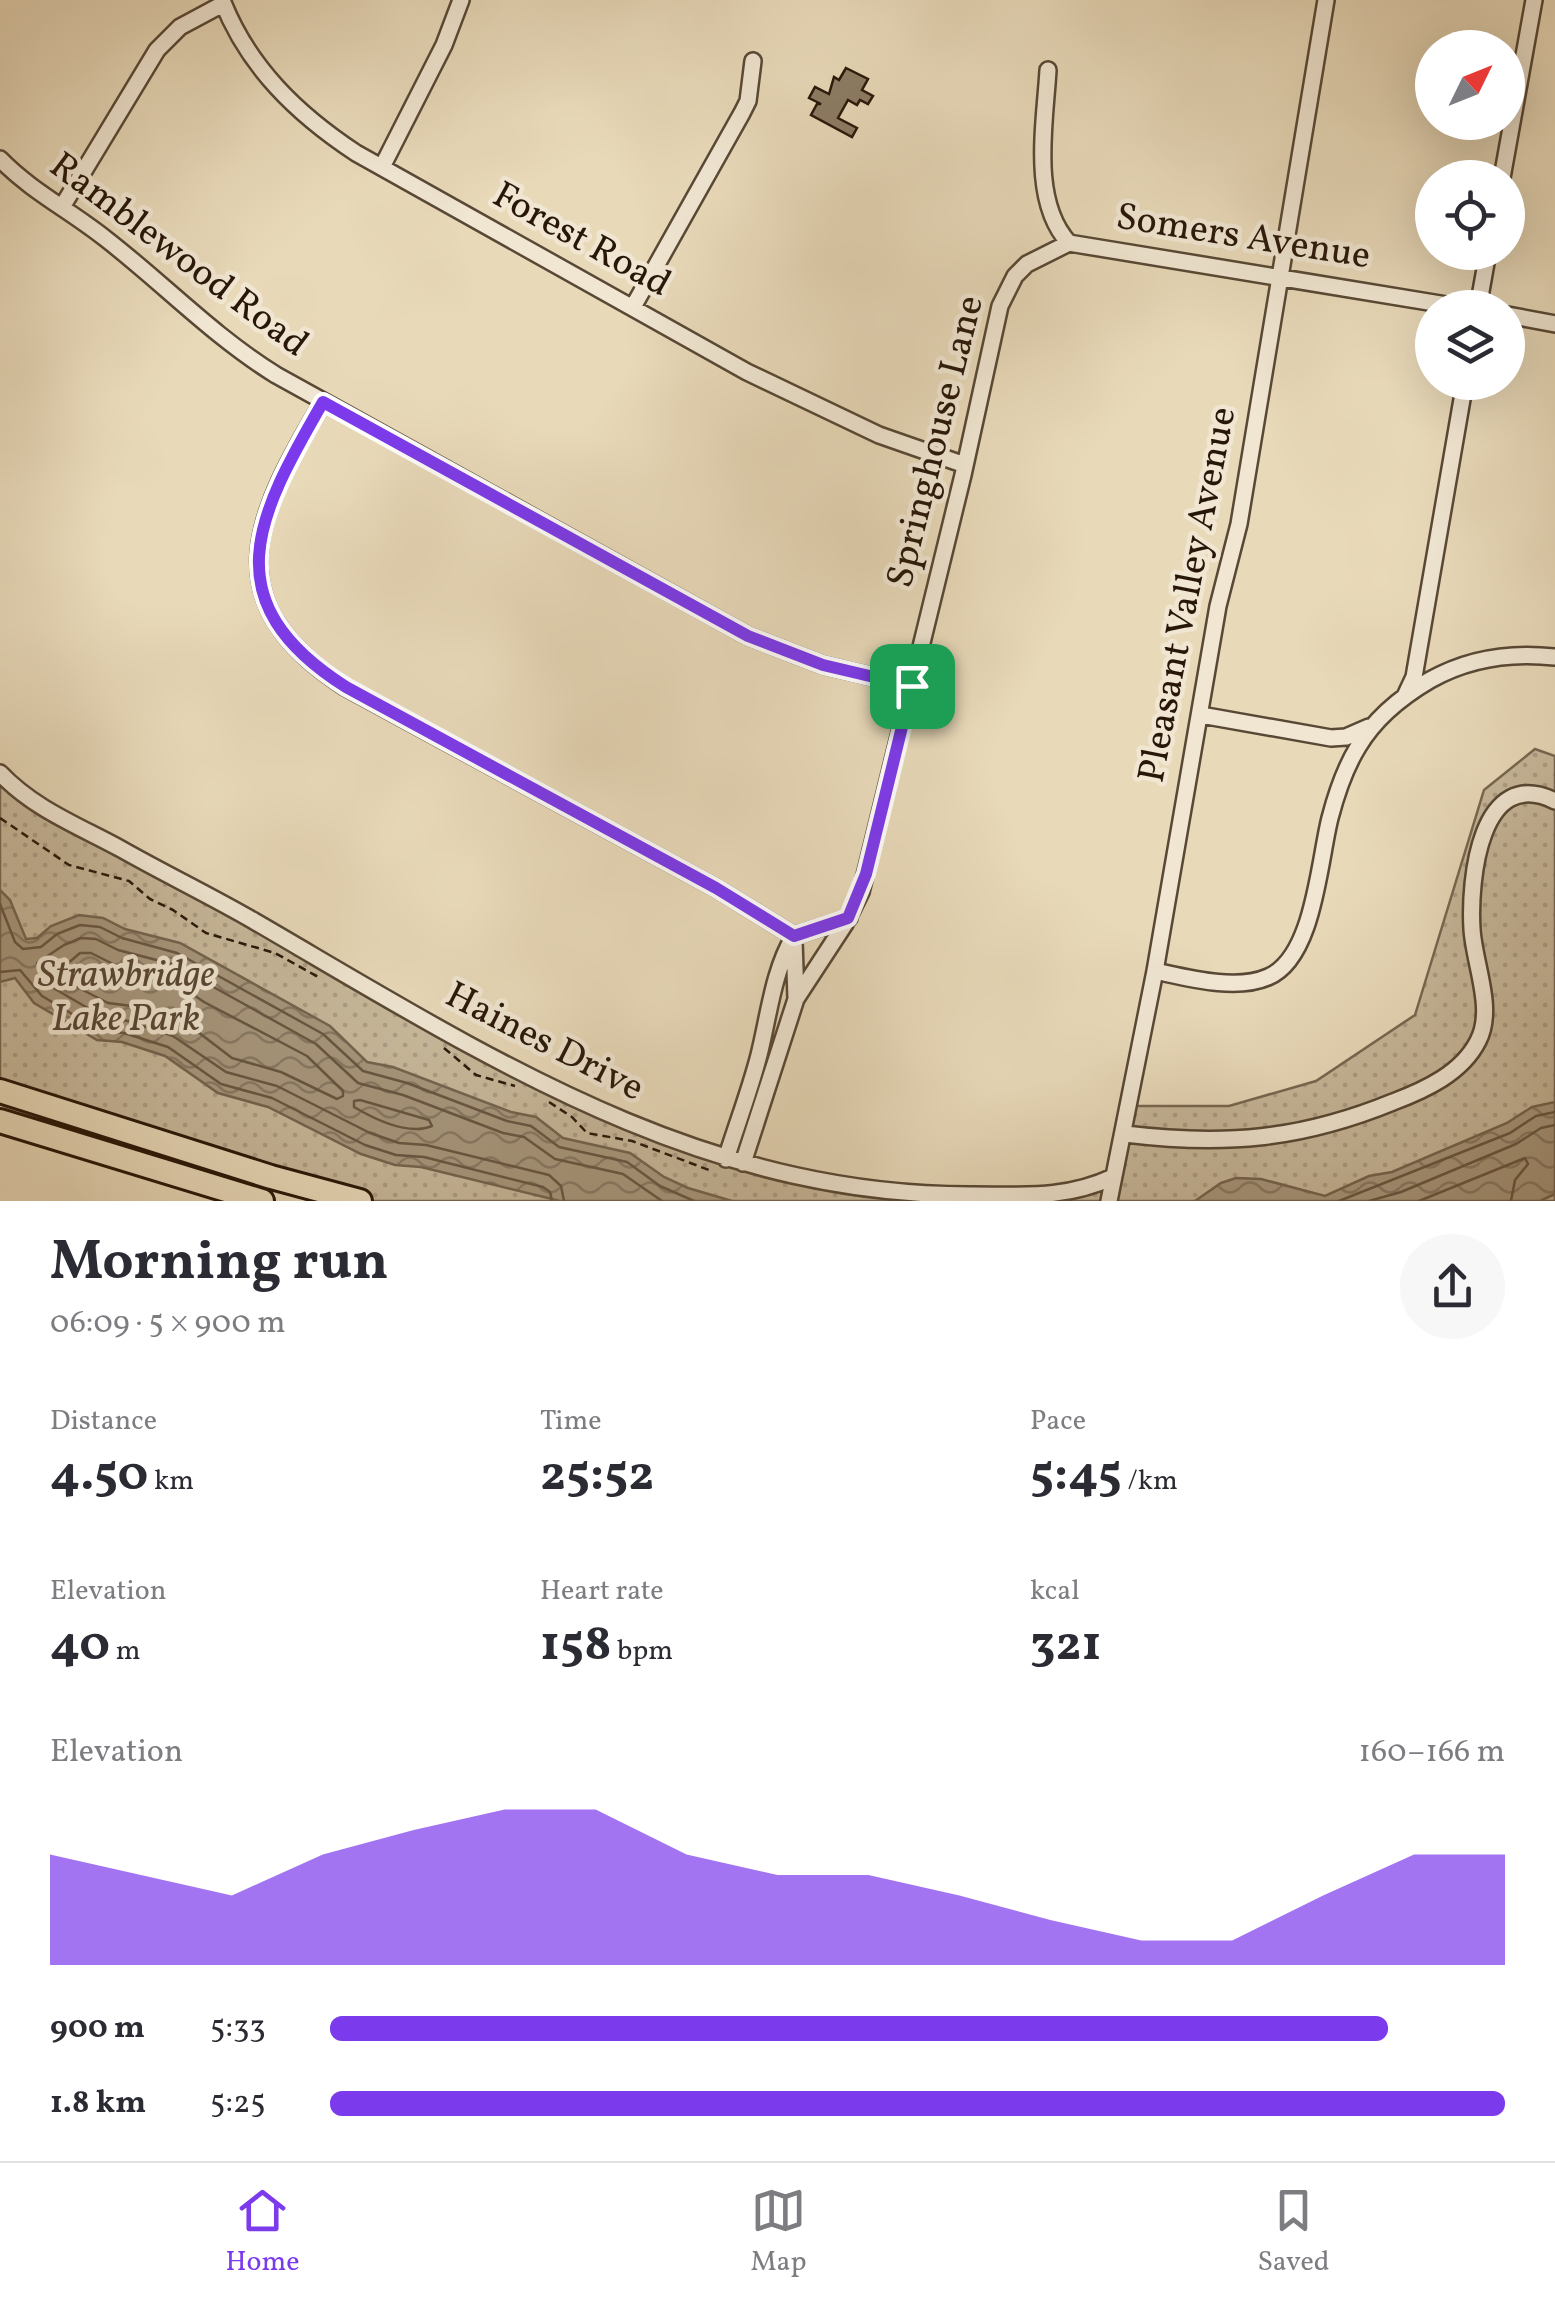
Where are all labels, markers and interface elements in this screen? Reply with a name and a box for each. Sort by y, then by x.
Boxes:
north arrow [1415,30,1525,140]
map controls [1415,30,1525,400]
street label: Ramblewood Road [37,141,319,371]
button: locate [1415,160,1525,270]
street label: Forest Road [482,170,680,312]
street label: Somers Avenue [1112,192,1374,284]
street label: Springhouse Lane [875,290,999,594]
button: layers [1415,290,1525,400]
street label: Pleasant Valley Avenue [1127,403,1251,787]
pin [870,644,955,729]
icon: arrive [885,659,940,714]
park label: Strawbridge Lake Park [38,950,214,1047]
street label: Haines Drive [436,970,652,1116]
text: Morning run [50,1226,389,1302]
button: share [1400,1234,1505,1339]
text: 06:09 · 5 × 900 m [50,1302,286,1346]
text: Distance [50,1402,157,1441]
text: Time [540,1402,601,1441]
text: Pace [1030,1402,1086,1441]
text: 4.50 [50,1441,148,1511]
text: 25:52 [540,1441,654,1511]
text: 5:45 [1030,1441,1122,1511]
text: km [148,1462,194,1501]
text: /km [1122,1462,1178,1501]
text: Elevation [50,1572,166,1611]
text: Heart rate [540,1572,664,1611]
text: kcal [1030,1572,1080,1611]
text: 40 [50,1611,110,1681]
text: 158 [540,1611,611,1681]
text: 321 [1030,1611,1102,1681]
text: m [110,1632,141,1671]
text: bpm [611,1632,673,1671]
text: Elevation [50,1731,183,1775]
text: 160–166 m [1359,1731,1505,1775]
text: 900 m [50,2007,145,2051]
text: 5:33 [210,2007,266,2051]
text: 1.8 km [50,2082,146,2126]
text: 5:25 [210,2082,266,2126]
tab: Home [225,2183,300,2282]
tab: Map [750,2183,806,2282]
tab: Saved [1257,2183,1330,2282]

